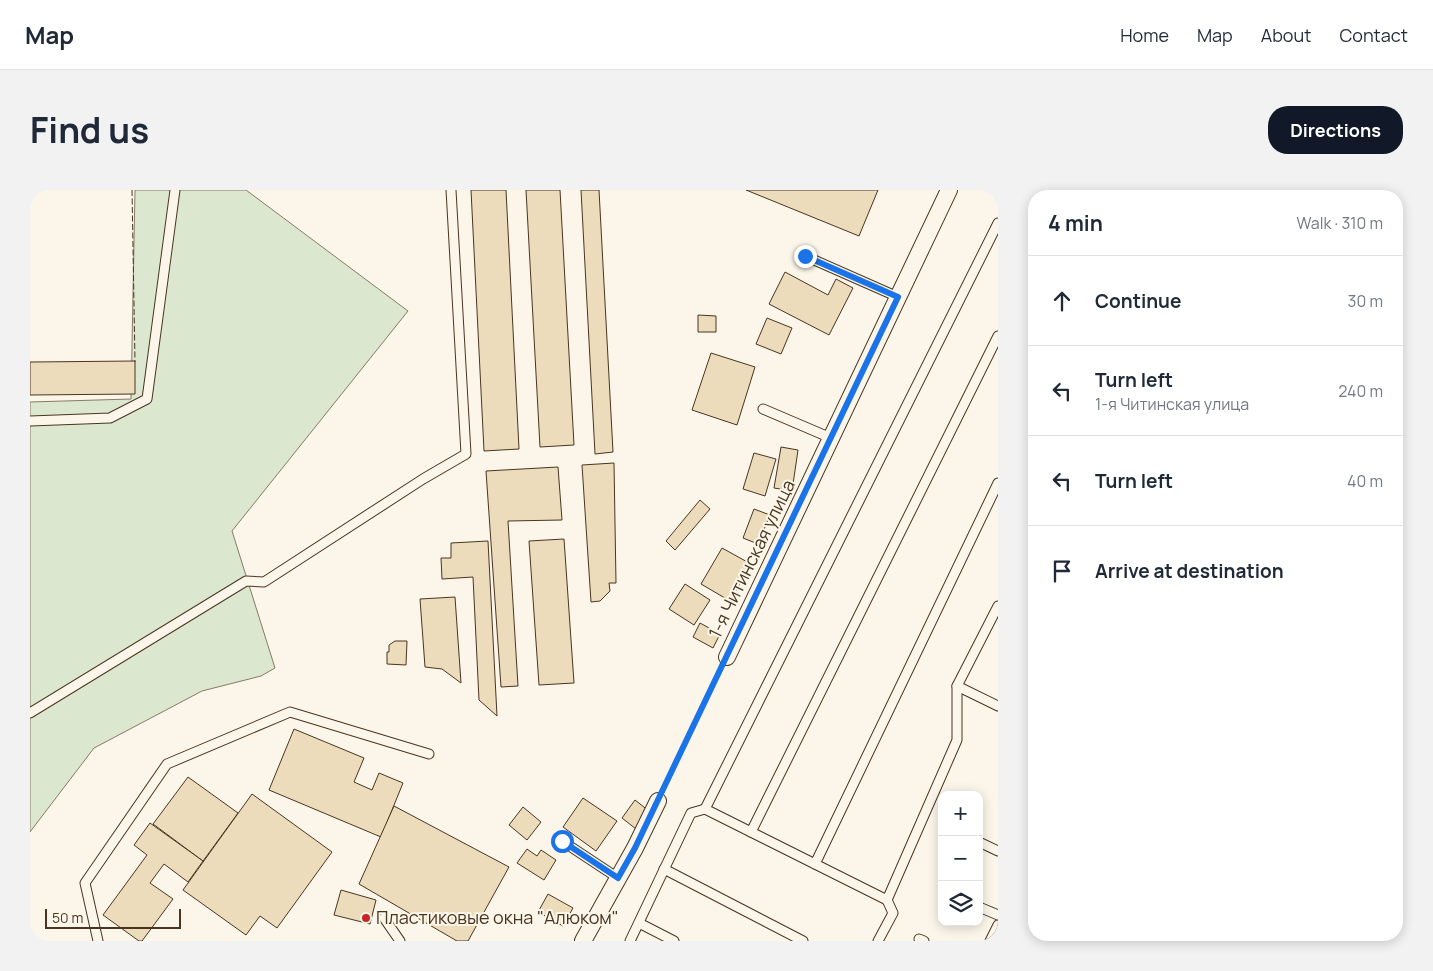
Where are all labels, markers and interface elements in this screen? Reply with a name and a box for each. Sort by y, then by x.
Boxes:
text: Map [25,18,74,51]
text: Home [1120,23,1169,47]
text: Map [1197,23,1233,47]
text: About [1261,23,1311,47]
text: Contact [1339,23,1408,47]
text: Find us [30,106,149,154]
button: Directions [1268,106,1403,154]
text: 4 min [1048,209,1103,237]
text: Walk · 310 m [1297,212,1383,234]
route end [794,245,817,268]
icon: ahead [1048,287,1076,315]
text: Continue [1095,288,1181,314]
text: 30 m [1348,290,1383,312]
text: Turn left [1095,367,1173,393]
icon: left [1048,377,1076,405]
text: 240 m [1338,380,1383,402]
text: 1-я Читинская улица [1095,393,1249,415]
icon: left [1048,467,1076,495]
text: Turn left [1095,468,1173,494]
text: 40 m [1347,470,1383,492]
street label: 1-я Читинская улица [702,475,800,642]
icon: arrive [1048,557,1076,585]
text: Arrive at destination [1095,558,1284,584]
map controls [938,791,983,926]
button: + [938,791,983,836]
route start [551,830,574,853]
button: − [938,836,983,881]
button: layers [938,881,983,926]
place label: Пластиковые окна "Алюком" [376,905,619,929]
scale bar [45,906,181,929]
text: 50 m [52,908,83,927]
marker: Пластиковые окна "Алюком" [360,912,372,924]

